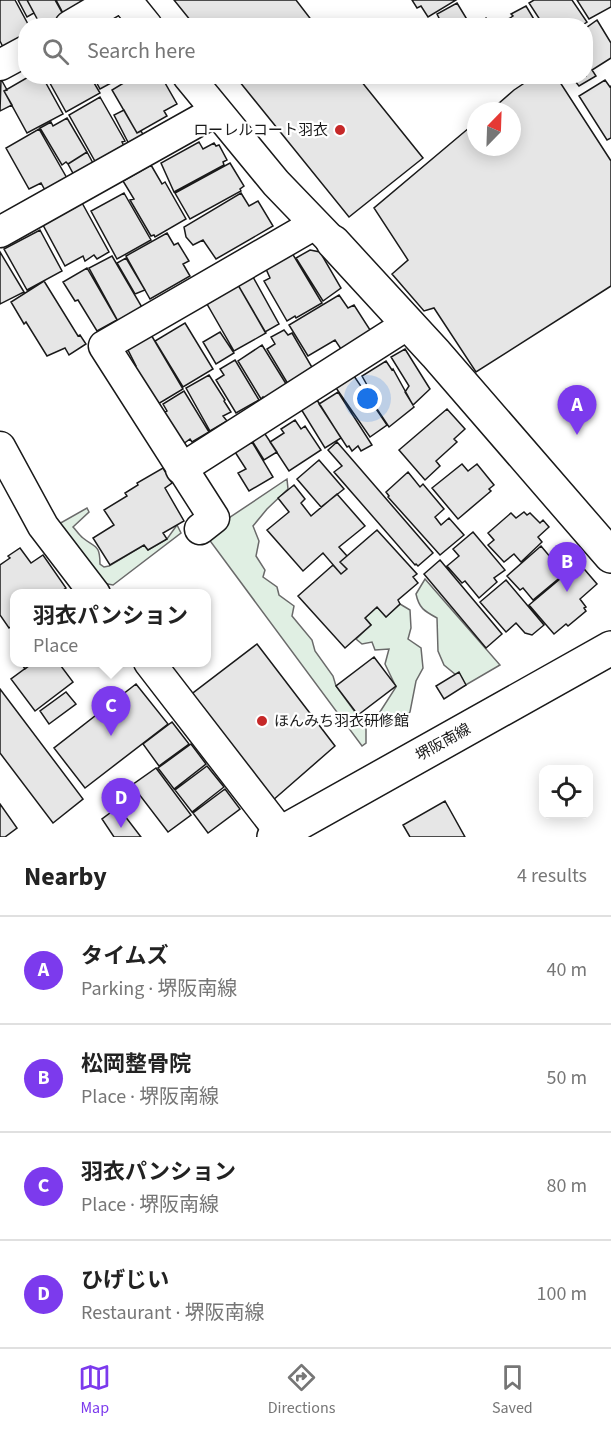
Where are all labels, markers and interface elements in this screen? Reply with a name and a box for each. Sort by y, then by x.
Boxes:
search box [18,18,593,84]
icon: search [39,35,72,68]
text: Search here [87,35,195,67]
north arrow [467,102,521,156]
place label: ローレルコート羽衣 [193,120,328,141]
marker: ローレルコート羽衣 [333,123,347,137]
your location [353,384,382,413]
pin: A [558,386,596,435]
pin: B [548,542,586,592]
popup [10,589,211,667]
text: 羽衣パンション [33,600,188,632]
text: Place [33,632,78,660]
pin: C [92,686,130,736]
place label: ほんみち羽衣研修館 [274,711,409,732]
marker: ほんみち羽衣研修館 [255,714,269,728]
street label: 堺阪南線 [412,719,475,766]
map controls [539,765,593,819]
button: locate [539,765,593,819]
pin: D [102,778,140,828]
text: Nearby [24,858,107,895]
text: 4 results [517,862,587,890]
text: タイムズ [81,940,169,972]
text: A [38,956,49,984]
text: 40 m [547,956,587,984]
text: Parking · 堺阪南線 [81,975,237,1003]
text: 松岡整骨院 [81,1048,191,1080]
text: B [37,1064,50,1092]
text: 50 m [547,1064,587,1092]
text: Place · 堺阪南線 [81,1083,219,1111]
text: 羽衣パンション [81,1156,236,1188]
text: C [38,1172,49,1200]
text: 80 m [547,1172,587,1200]
text: Place · 堺阪南線 [81,1191,219,1219]
text: ひげじい [81,1264,169,1296]
text: D [37,1280,50,1308]
text: 100 m [537,1280,587,1308]
text: Restaurant · 堺阪南線 [81,1299,265,1327]
tab: Map [78,1361,111,1419]
tab: Directions [268,1361,335,1419]
tab: Saved [492,1361,533,1419]

